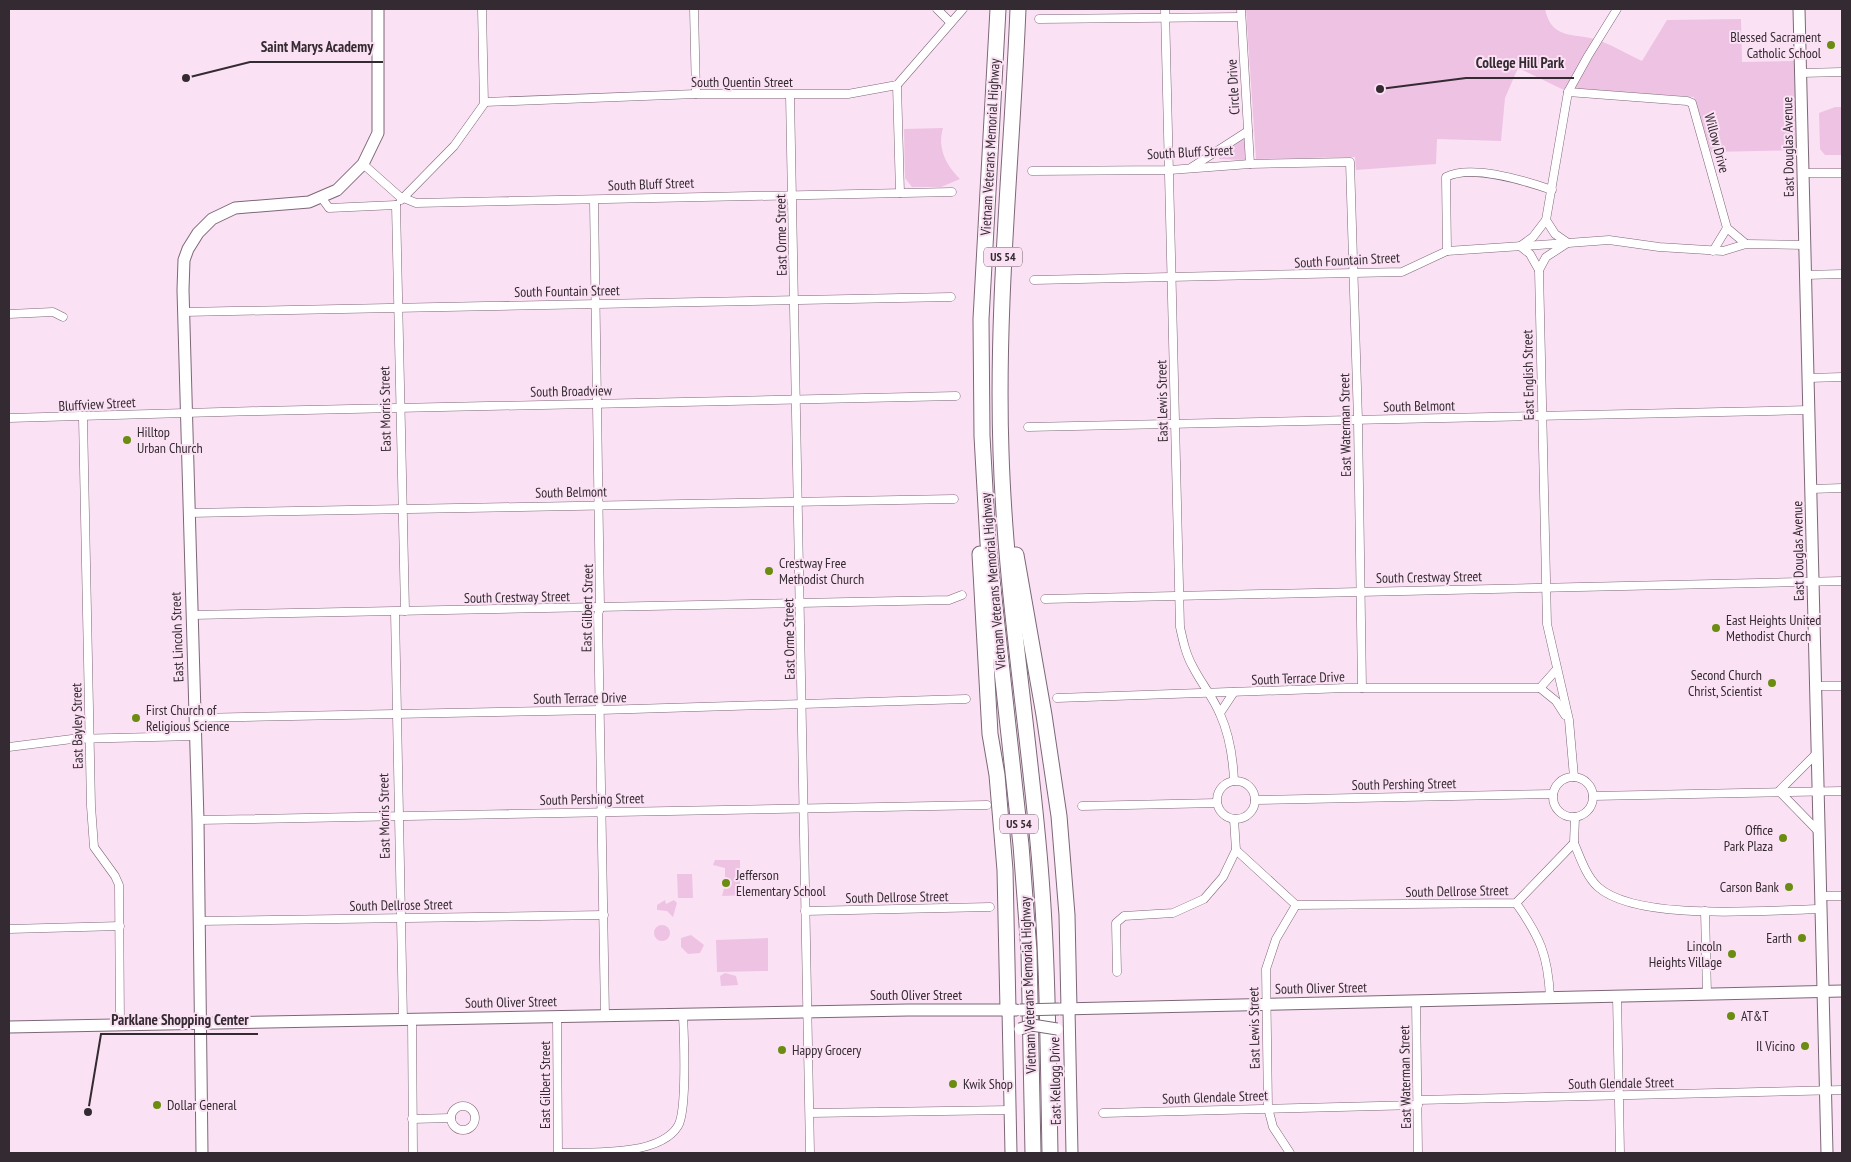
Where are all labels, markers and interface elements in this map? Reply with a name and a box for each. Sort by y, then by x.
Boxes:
place label: Blessed Sacrament Catholic School [1730,28,1822,62]
callout: Saint Marys Academy [250,32,383,62]
text: Saint Marys Academy [261,37,374,56]
marker: Blessed Sacrament Catholic School [1825,39,1837,51]
callout: College Hill Park [1466,48,1574,78]
text: College Hill Park [1476,53,1565,72]
street label: Vietnam Veterans Memorial Highway [976,57,1004,237]
street label: Circle Drive [1223,58,1243,115]
street label: South Quentin Street [691,73,793,91]
street label: East Douglas Avenue [1778,97,1798,197]
street label: Willow Drive [1700,111,1734,175]
street label: South Bluff Street [1147,141,1234,163]
street label: South Bluff Street [608,173,695,194]
street label: East Orme Street [771,194,791,276]
road number: US 54 [984,248,1022,266]
street label: South Fountain Street [1294,248,1400,272]
street label: South Fountain Street [514,281,620,301]
street label: East English Street [1518,329,1538,420]
street label: East Lewis Street [1152,360,1172,442]
street label: East Morris Street [375,366,395,452]
street label: East Waterman Street [1335,373,1355,477]
street label: South Broadview [530,381,613,401]
street label: Bluffview Street [58,393,136,415]
street label: South Belmont [1383,396,1455,416]
place label: Hilltop Urban Church [137,423,203,457]
marker: Hilltop Urban Church [121,434,133,446]
street label: South Belmont [535,482,607,502]
street label: Vietnam Veterans Memorial Highway [976,491,1010,671]
street label: East Douglas Avenue [1788,501,1808,601]
place label: Crestway Free Methodist Church [779,554,864,588]
street label: East Gilbert Street [577,564,597,652]
marker: Crestway Free Methodist Church [763,565,775,577]
street label: South Crestway Street [1376,567,1482,587]
street label: South Crestway Street [464,587,570,607]
street label: East Lincoln Street [166,591,188,682]
street label: East Orme Street [779,598,799,680]
place label: East Heights United Methodist Church [1726,611,1821,645]
marker: East Heights United Methodist Church [1710,622,1722,634]
place label: Second Church Christ, Scientist [1688,666,1762,700]
street label: South Terrace Drive [1251,667,1345,689]
marker: Second Church Christ, Scientist [1766,677,1778,689]
street label: East Bayley Street [67,683,87,769]
street label: South Terrace Drive [533,688,627,708]
place label: First Church of Religious Science [146,701,230,735]
marker: First Church of Religious Science [130,712,142,724]
street label: East Morris Street [374,773,394,859]
street label: South Pershing Street [1351,774,1457,794]
street label: South Pershing Street [539,789,645,809]
road number: US 54 [1000,814,1038,834]
place label: Office Park Plaza [1724,821,1773,855]
marker: Office Park Plaza [1777,832,1789,844]
place label: Jefferson Elementary School [735,866,826,900]
marker: Jefferson Elementary School [720,877,732,889]
place label: Carson Bank [1720,878,1780,896]
street label: South Dellrose Street [1405,881,1509,901]
marker: Carson Bank [1783,881,1795,893]
street label: South Dellrose Street [845,887,949,907]
street label: South Dellrose Street [349,895,453,915]
street label: Vietnam Veterans Memorial Highway [1016,895,1040,1075]
place label: Earth [1766,929,1792,947]
marker: Earth [1796,932,1808,944]
place label: Lincoln Heights Village [1649,937,1722,971]
marker: Lincoln Heights Village [1726,948,1738,960]
street label: South Oliver Street [1275,978,1367,998]
street label: South Oliver Street [870,986,962,1004]
street label: East Lewis Street [1244,987,1264,1069]
street label: South Oliver Street [465,992,557,1012]
callout: Parklane Shopping Center [101,1004,258,1034]
place label: AT&T [1741,1007,1769,1025]
text: Parklane Shopping Center [111,1010,249,1029]
marker: AT&T [1725,1010,1737,1022]
street label: East Waterman Street [1395,1025,1415,1129]
street label: East Kellogg Drive [1045,1036,1065,1125]
place label: Il Vicino [1756,1037,1795,1055]
marker: Il Vicino [1799,1040,1811,1052]
street label: East Gilbert Street [536,1041,554,1129]
place label: Happy Grocery [792,1041,862,1059]
marker: Happy Grocery [776,1044,788,1056]
street label: South Glendale Street [1568,1073,1674,1093]
place label: Kwik Shop [963,1075,1013,1093]
marker: Kwik Shop [947,1078,959,1090]
street label: South Glendale Street [1162,1086,1268,1108]
place label: Dollar General [167,1096,237,1114]
marker: Dollar General [151,1099,163,1111]

